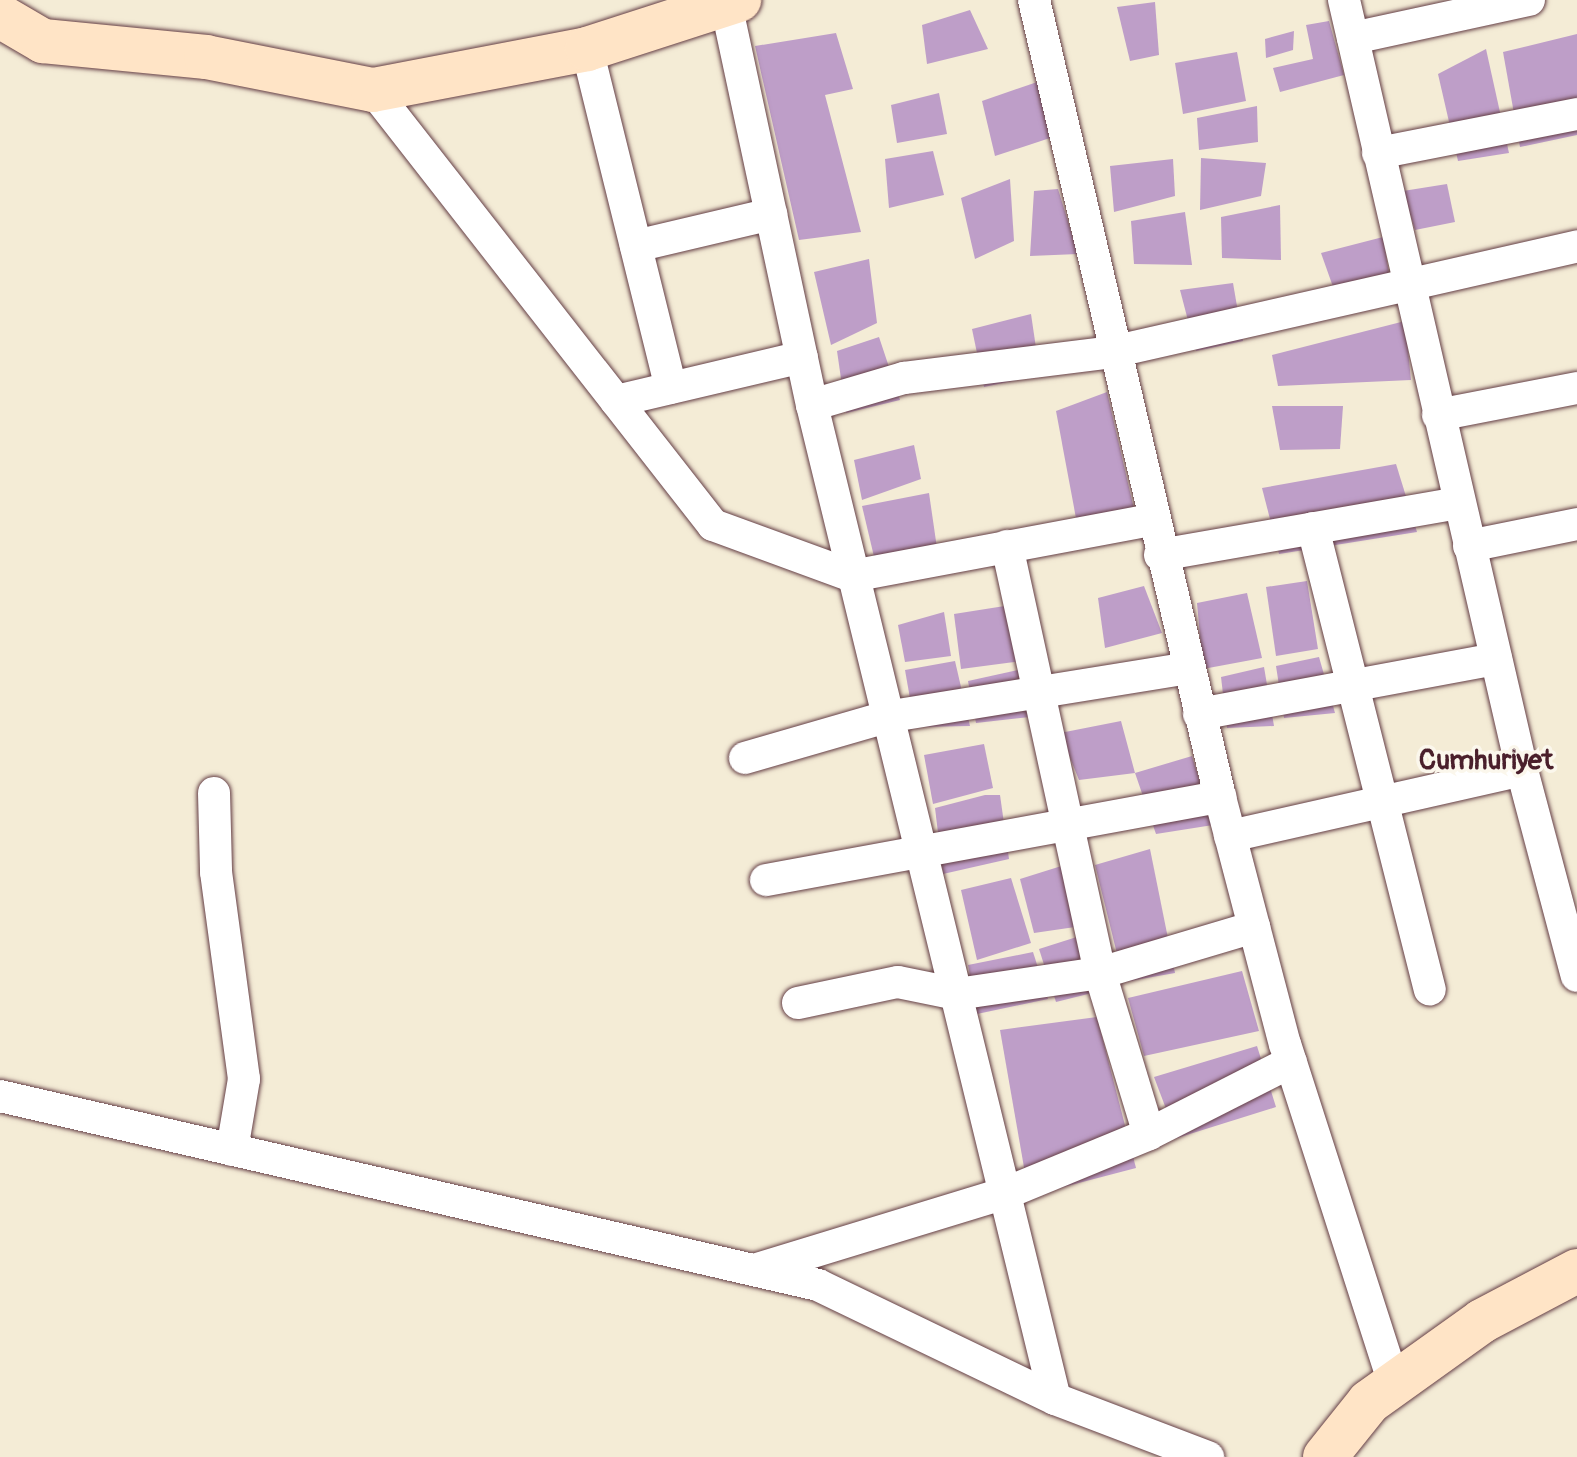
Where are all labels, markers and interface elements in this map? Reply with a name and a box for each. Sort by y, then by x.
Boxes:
district label: Cumhuriyet [1419,744,1553,778]

